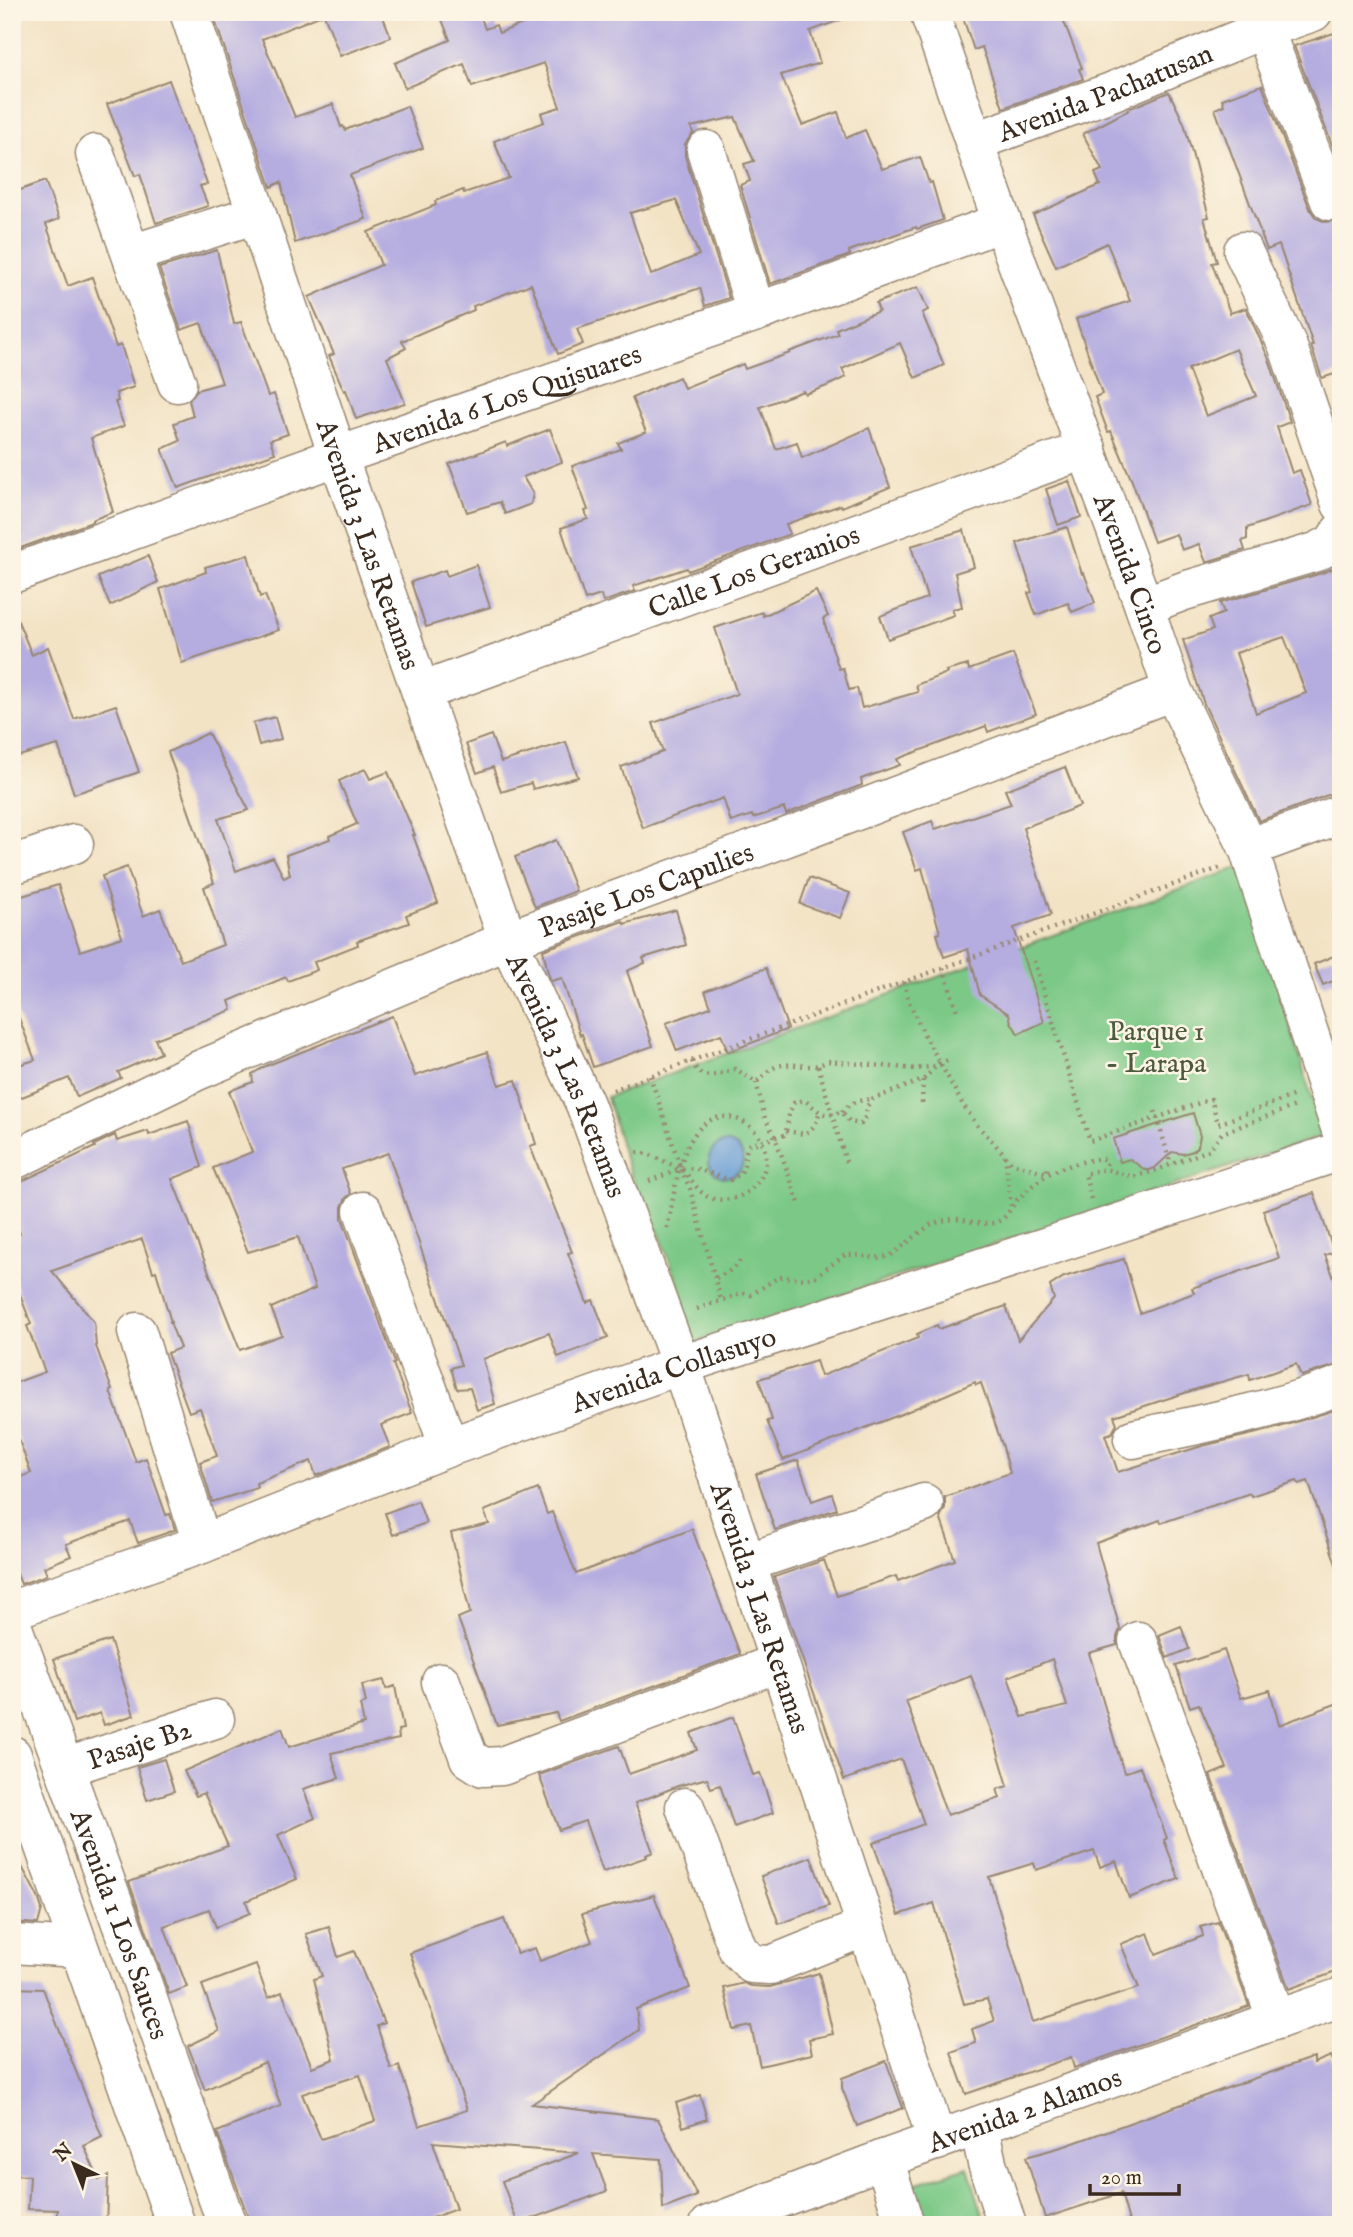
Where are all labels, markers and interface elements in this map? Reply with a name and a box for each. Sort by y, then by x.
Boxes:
street label: Avenida Pachatusan [993,37,1219,152]
street label: Avenida 6 Los Quisuares [367,338,647,463]
street label: Avenida 3 Las Retamas [307,414,427,675]
street label: Avenida Cinco [1084,488,1174,659]
street label: Calle Los Geranios [644,518,865,628]
street label: Pasaje Los Capulies [534,836,759,947]
street label: Avenida 3 Las Retamas [496,947,633,1203]
park label: Parque 1 - Larapa [1106,1015,1207,1082]
street label: Avenida Collasuyo [566,1320,781,1423]
street label: Avenida 3 Las Retamas [701,1477,816,1739]
street label: Pasaje B2 [83,1713,196,1779]
street label: Avenida 1 Los Sauces [60,1804,176,2045]
street label: Avenida 2 Alamos [923,2061,1127,2162]
north arrow [38,2128,108,2198]
text: N [49,2138,78,2168]
scale bar [1090,2153,1180,2197]
text: 20 m [1101,2165,1142,2192]

